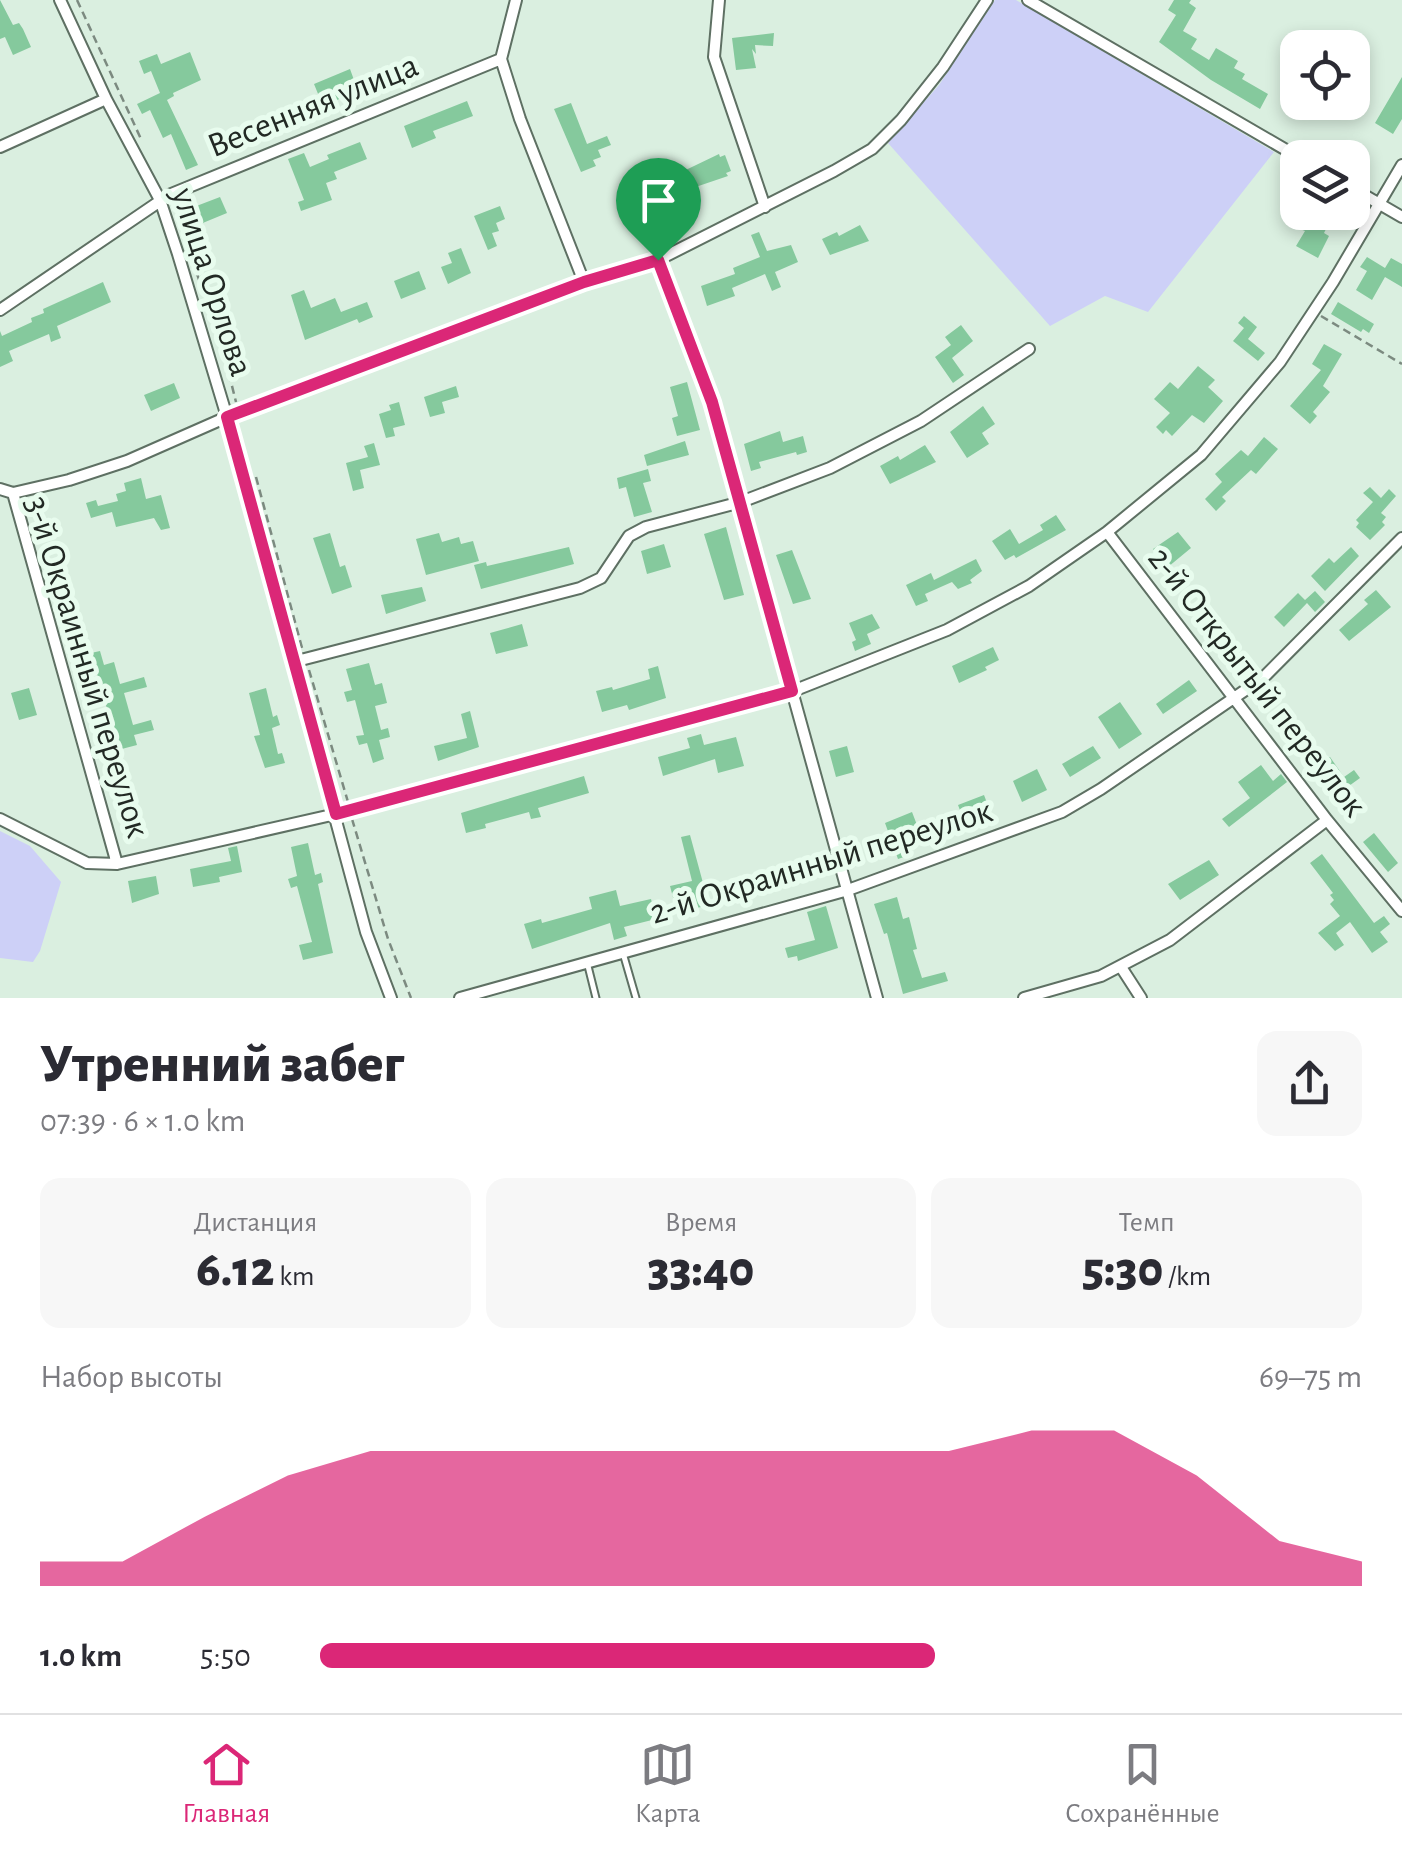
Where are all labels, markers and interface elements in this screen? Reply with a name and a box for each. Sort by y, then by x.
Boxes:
map controls [1280,30,1370,230]
button: locate [1280,30,1370,120]
street label: Весенняя улица [203,48,423,164]
button: layers [1280,140,1370,230]
pin [616,158,701,261]
icon: arrive [631,173,686,228]
street label: улица Орлова [165,183,259,380]
street label: 3-й Окраинный переулок [18,492,156,842]
street label: 2-й Открытый переулок [1141,541,1373,823]
street label: 2-й Окраинный переулок [646,793,996,931]
button: share [1257,1031,1362,1136]
text: Утренний забег [40,1037,404,1092]
text: 07:39 · 6 × 1.0 km [40,1105,245,1137]
text: Дистанция [193,1209,317,1237]
text: Время [665,1209,737,1237]
text: Темп [1119,1209,1175,1237]
text: 6.12 [196,1245,275,1295]
text: 33:40 [647,1245,754,1295]
text: 5:30 [1082,1245,1163,1295]
text: km [275,1263,314,1291]
text: /km [1163,1263,1211,1291]
text: Набор высоты [40,1361,223,1393]
text: 69–75 m [1259,1361,1362,1393]
text: 1.0 km [40,1640,122,1672]
text: 5:50 [200,1640,251,1672]
tab: Главная [182,1737,270,1831]
tab: Карта [635,1737,700,1831]
tab: Сохранённые [1065,1737,1220,1831]

